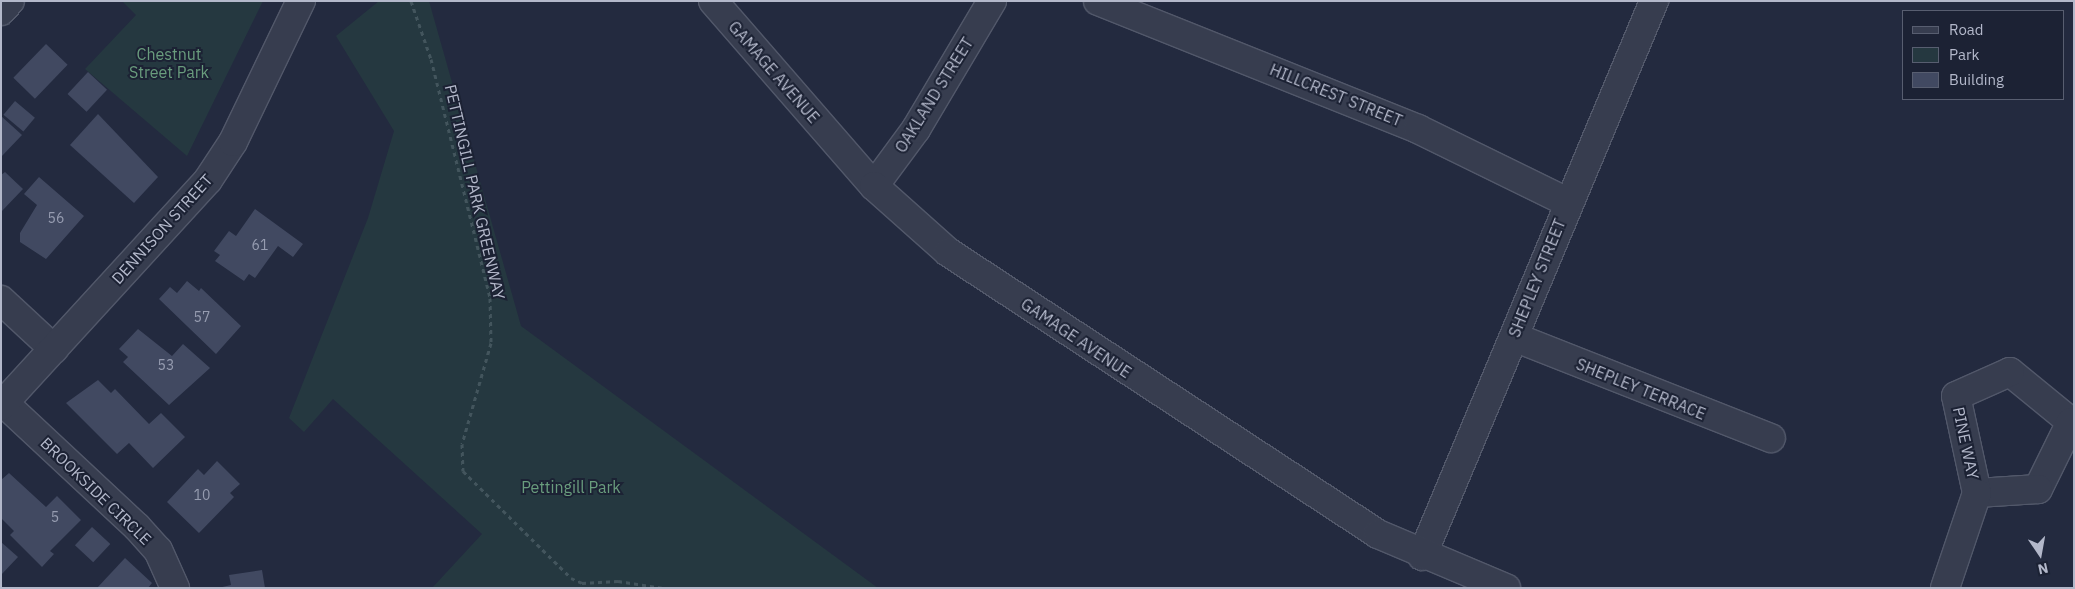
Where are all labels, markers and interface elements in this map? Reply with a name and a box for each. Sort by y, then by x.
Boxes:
legend [1902,10,2065,100]
street label: GAMAGE AVENUE [725,17,823,127]
text: Road [1949,20,1984,39]
street label: OAKLAND STREET [891,34,977,156]
park label: Chestnut Street Park [129,44,209,82]
text: Park [1949,45,1979,64]
street label: HILLCREST STREET [1267,60,1405,130]
text: Building [1949,70,2004,89]
street label: PETTINGILL PARK GREENWAY [441,82,509,302]
street label: DENNISON STREET [108,170,216,288]
house number: 56 [48,210,64,226]
street label: SHEPLEY STREET [1504,216,1570,340]
house number: 61 [252,237,268,253]
street label: GAMAGE AVENUE [1017,294,1135,382]
house number: 57 [194,309,210,325]
street label: SHEPLEY TERRACE [1573,354,1709,424]
house number: 53 [158,357,174,373]
street label: PINE WAY [1949,405,1983,481]
street label: BROOKSIDE CIRCLE [37,433,155,549]
park label: Pettingill Park [521,477,621,497]
house number: 10 [194,487,210,503]
house number: 5 [51,509,59,525]
north arrow [2015,529,2065,579]
text: N [2036,559,2050,579]

